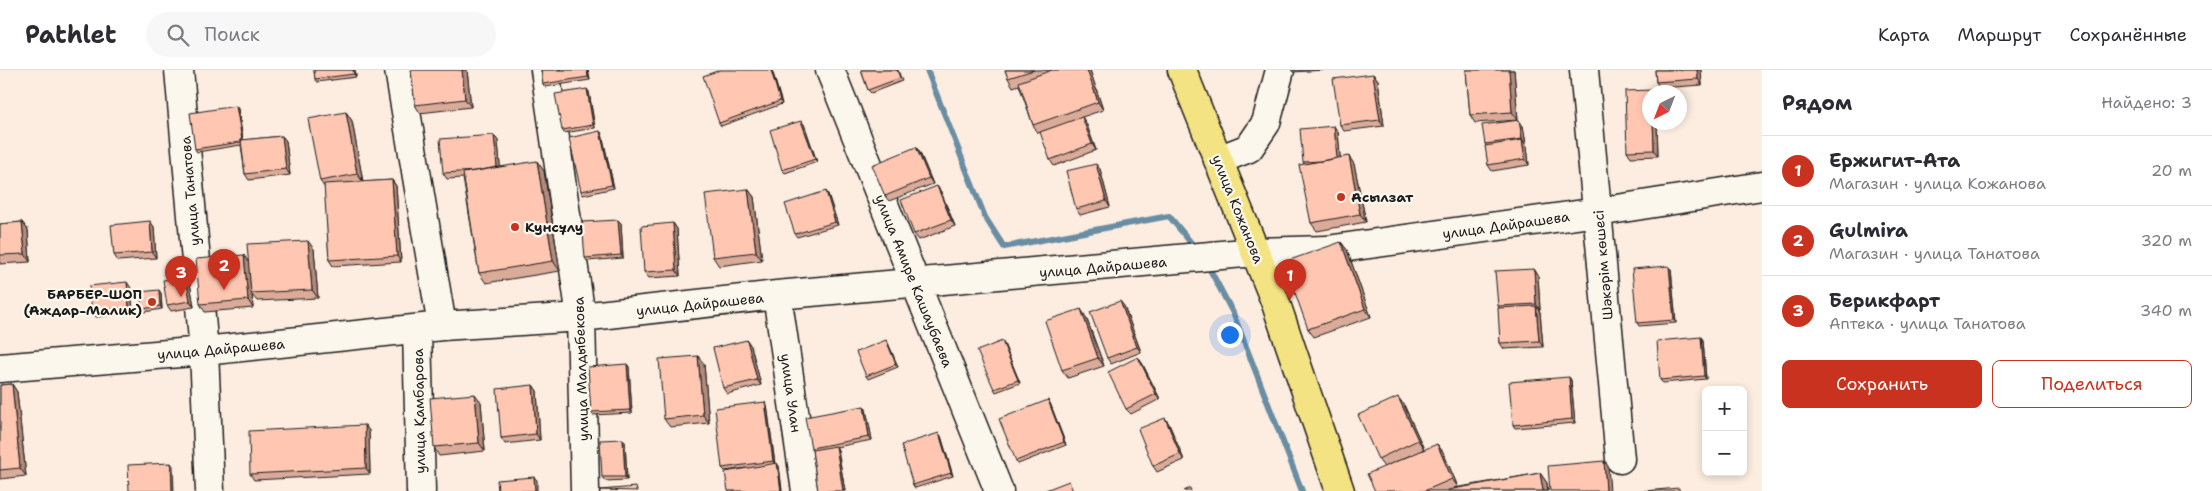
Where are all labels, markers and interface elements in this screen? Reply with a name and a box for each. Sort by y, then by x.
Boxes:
search box [146,12,496,57]
text: Pathlet [25,19,116,51]
icon: search [164,21,192,49]
text: Поиск [204,22,260,47]
text: Карта [1878,23,1929,47]
text: Маршрут [1957,23,2041,47]
text: Сохранённые [2069,23,2187,47]
north arrow [1642,85,1687,130]
text: Рядом [1782,89,1852,117]
text: Найдено: 3 [2101,92,2192,113]
street label: улица Танатова [176,135,204,247]
text: Ержигит-Ата [1829,148,1960,173]
street label: улица Кожанова [1208,152,1268,266]
text: 1 [1794,160,1802,181]
text: 20 m [2151,160,2192,181]
text: Магазин · улица Кожанова [1829,173,2046,194]
place label: Асылзат [1351,188,1414,206]
marker: Асылзат [1335,191,1347,203]
street label: улица Амире Кашаубаева [871,192,957,370]
street label: улица Дайрашева [1441,207,1571,243]
street label: Шәкәрім көшесі [1589,209,1617,321]
place label: Кунсұлу [525,218,583,236]
text: Gulmira [1829,218,1908,243]
marker: Кунсұлу [509,221,521,233]
text: 2 [1792,230,1804,251]
text: 320 m [2141,230,2192,251]
text: Магазин · улица Танатова [1829,243,2040,264]
pin: 2 [208,249,240,290]
street label: улица Дайрашева [1038,252,1168,282]
pin: 3 [165,256,197,297]
pin: 1 [1274,259,1306,300]
place label: БАРБЕР-ШОП (Аждар-Малик) [24,285,142,319]
street label: улица Дайрашева [635,288,765,320]
text: Берикфарт [1829,288,1940,313]
marker: БАРБЕР-ШОП (Аждар-Малик) [146,296,158,308]
street label: улица Малдыбекова [569,296,593,442]
text: 3 [1792,300,1804,321]
text: 340 m [2140,300,2192,321]
text: Аптека · улица Танатова [1829,313,2026,334]
your location [1217,322,1243,348]
street label: улица Дайрашева [156,334,286,364]
street label: улица Қамбарова [409,348,429,474]
street label: улица Улан [777,352,805,434]
button: Сохранить [1782,360,1982,408]
button: Поделиться [1992,360,2192,408]
map controls [1702,386,1747,476]
button: + [1702,386,1747,431]
button: − [1702,431,1747,476]

